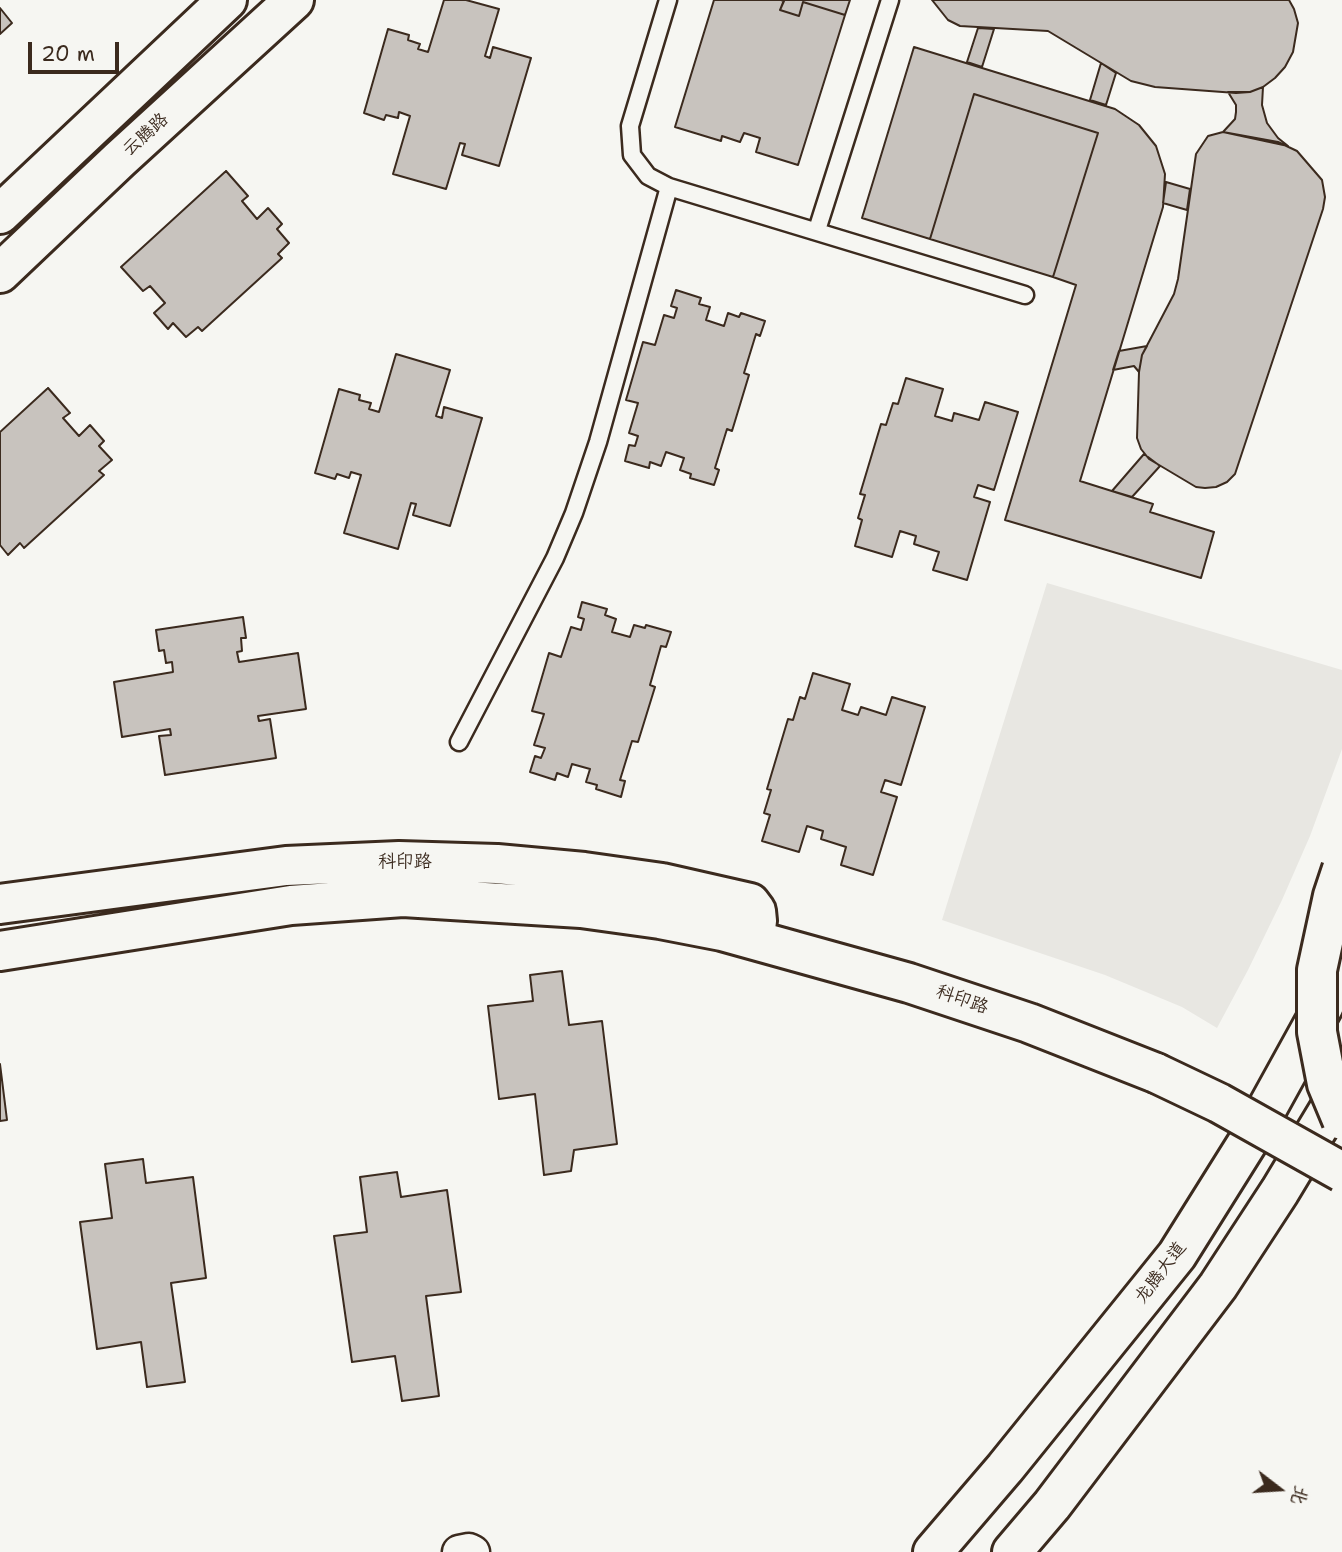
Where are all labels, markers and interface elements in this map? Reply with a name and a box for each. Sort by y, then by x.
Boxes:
scale bar [32,28,122,72]
text: 20 m [41,40,95,68]
street label: 云腾路 [119,109,173,161]
street label: 科印路 [378,851,432,873]
street label: 科印路 [933,981,991,1019]
street label: 龙腾大道 [1131,1238,1191,1308]
north arrow [1244,1454,1314,1524]
text: 北 [1285,1483,1314,1508]

